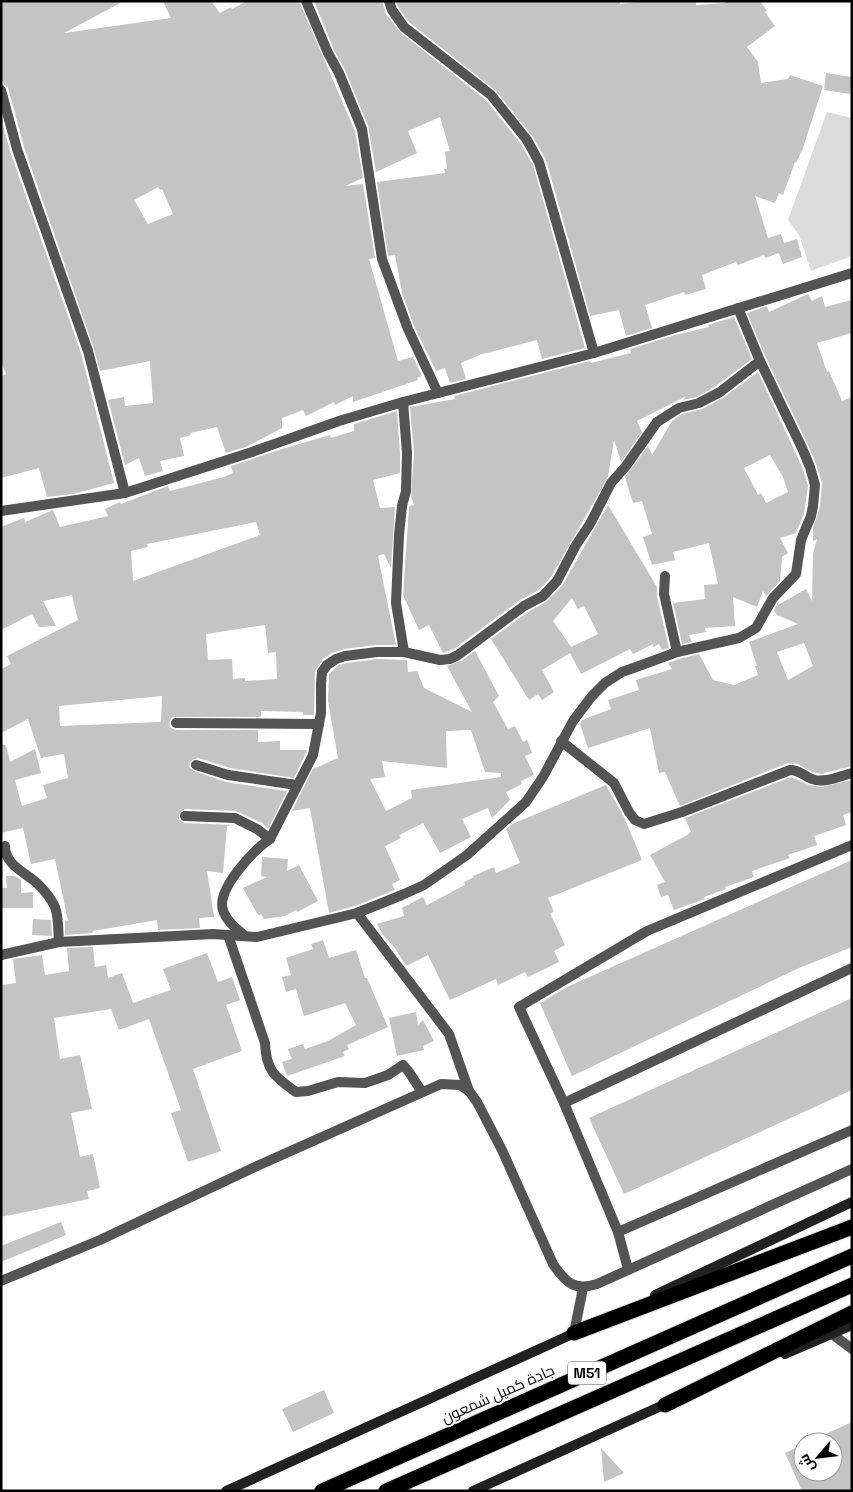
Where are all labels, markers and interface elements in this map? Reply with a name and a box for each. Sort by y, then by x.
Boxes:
street label: جادة كميل شمعون [438,1360,558,1428]
road number: M51 [568,1362,606,1385]
north arrow [793,1432,843,1482]
text: ش [794,1451,819,1475]

